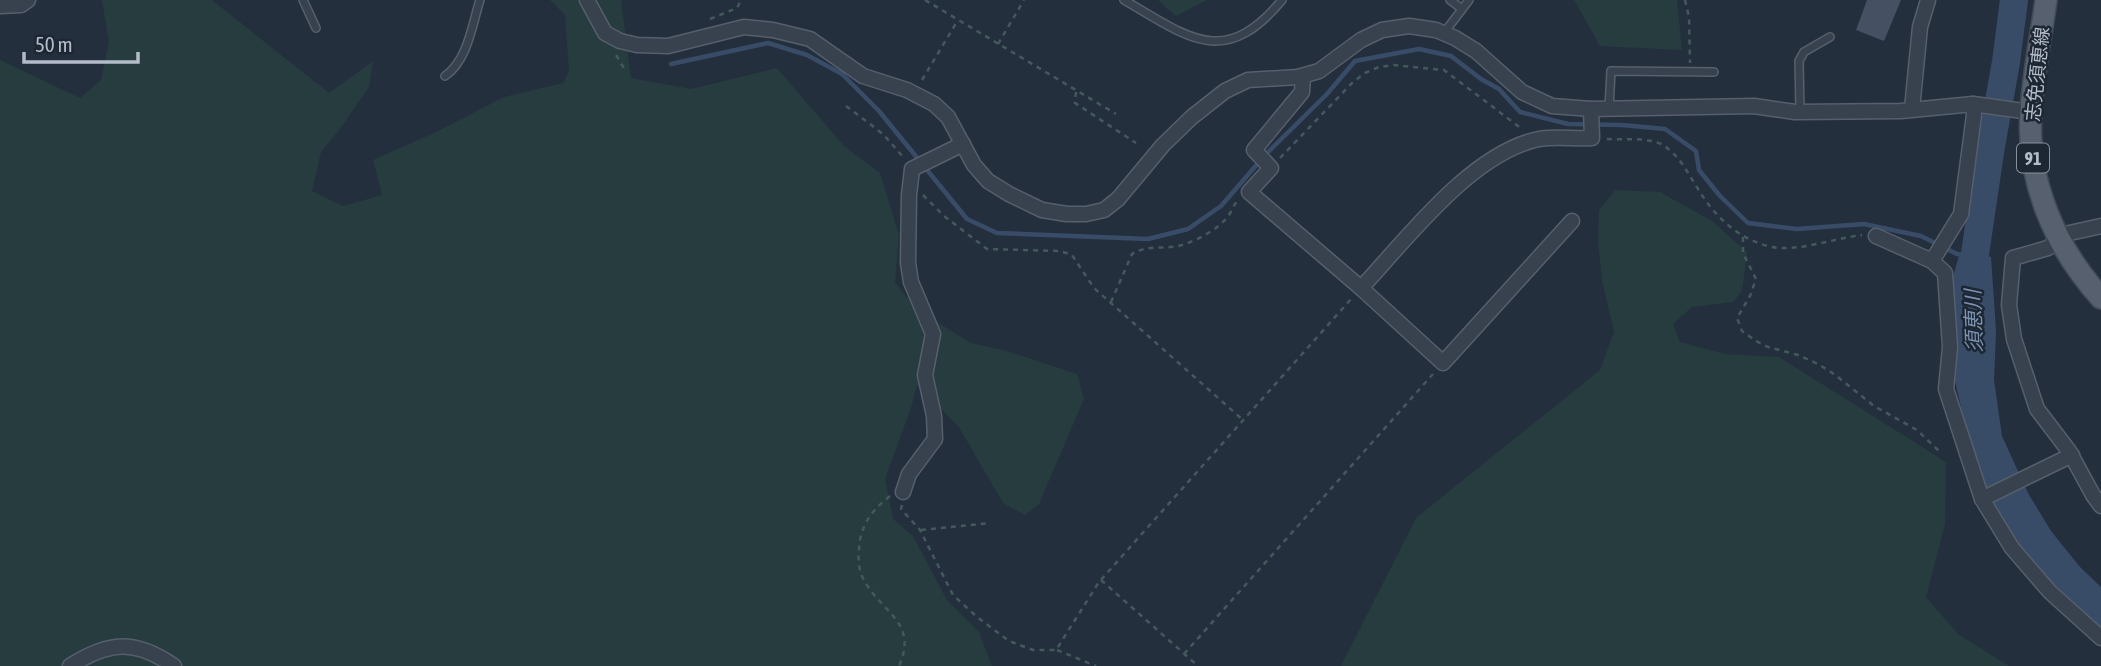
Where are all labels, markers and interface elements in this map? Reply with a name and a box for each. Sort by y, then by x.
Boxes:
scale bar [24,21,138,65]
street label: 志免須恵線 [2021,26,2053,122]
text: 50 m [35,32,73,56]
road number: 91 [2017,144,2049,173]
water label: 須恵川 [1960,287,1986,353]

